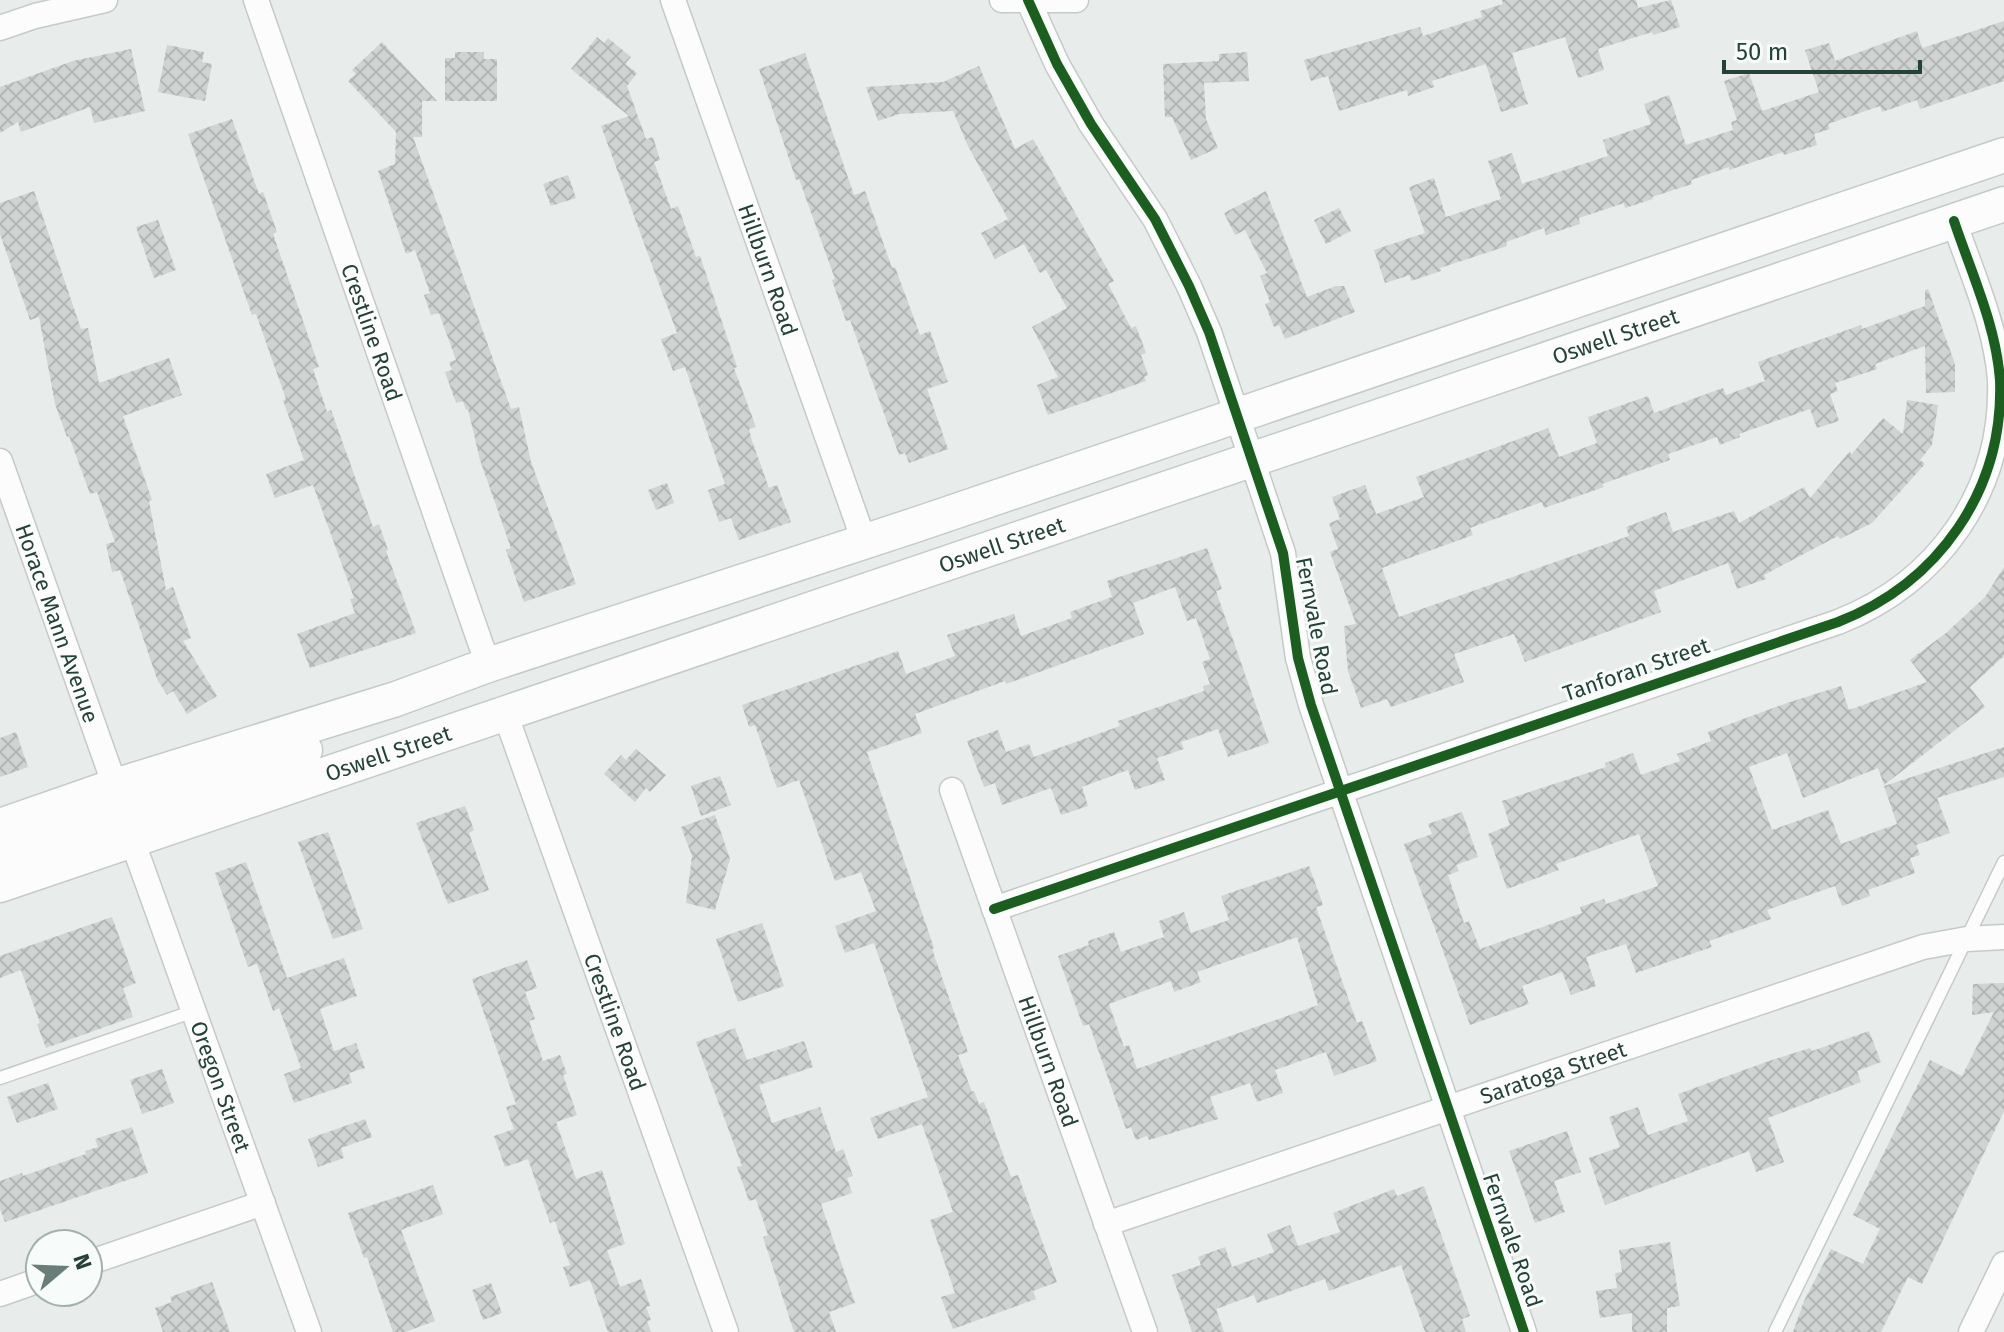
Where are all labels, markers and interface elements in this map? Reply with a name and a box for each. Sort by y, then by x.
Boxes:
scale bar [1724,24,1920,74]
text: 50 m [1736,38,1788,66]
street label: Hillburn Road [732,200,803,339]
street label: Crestline Road [335,260,408,405]
street label: Oswell Street [1549,303,1682,371]
street label: Oswell Street [935,511,1069,579]
street label: Horace Mann Avenue [9,520,105,726]
street label: Fernvale Road [1290,555,1343,698]
street label: Tanforan Street [1559,632,1713,707]
street label: Oswell Street [322,720,455,788]
street label: Crestline Road [578,950,652,1094]
street label: Hillburn Road [1012,992,1084,1131]
street label: Oregon Street [184,1017,256,1156]
street label: Saratoga Street [1477,1036,1630,1110]
street label: Fernvale Road [1477,1169,1548,1311]
north arrow [24,1228,104,1308]
text: N [67,1250,98,1273]

